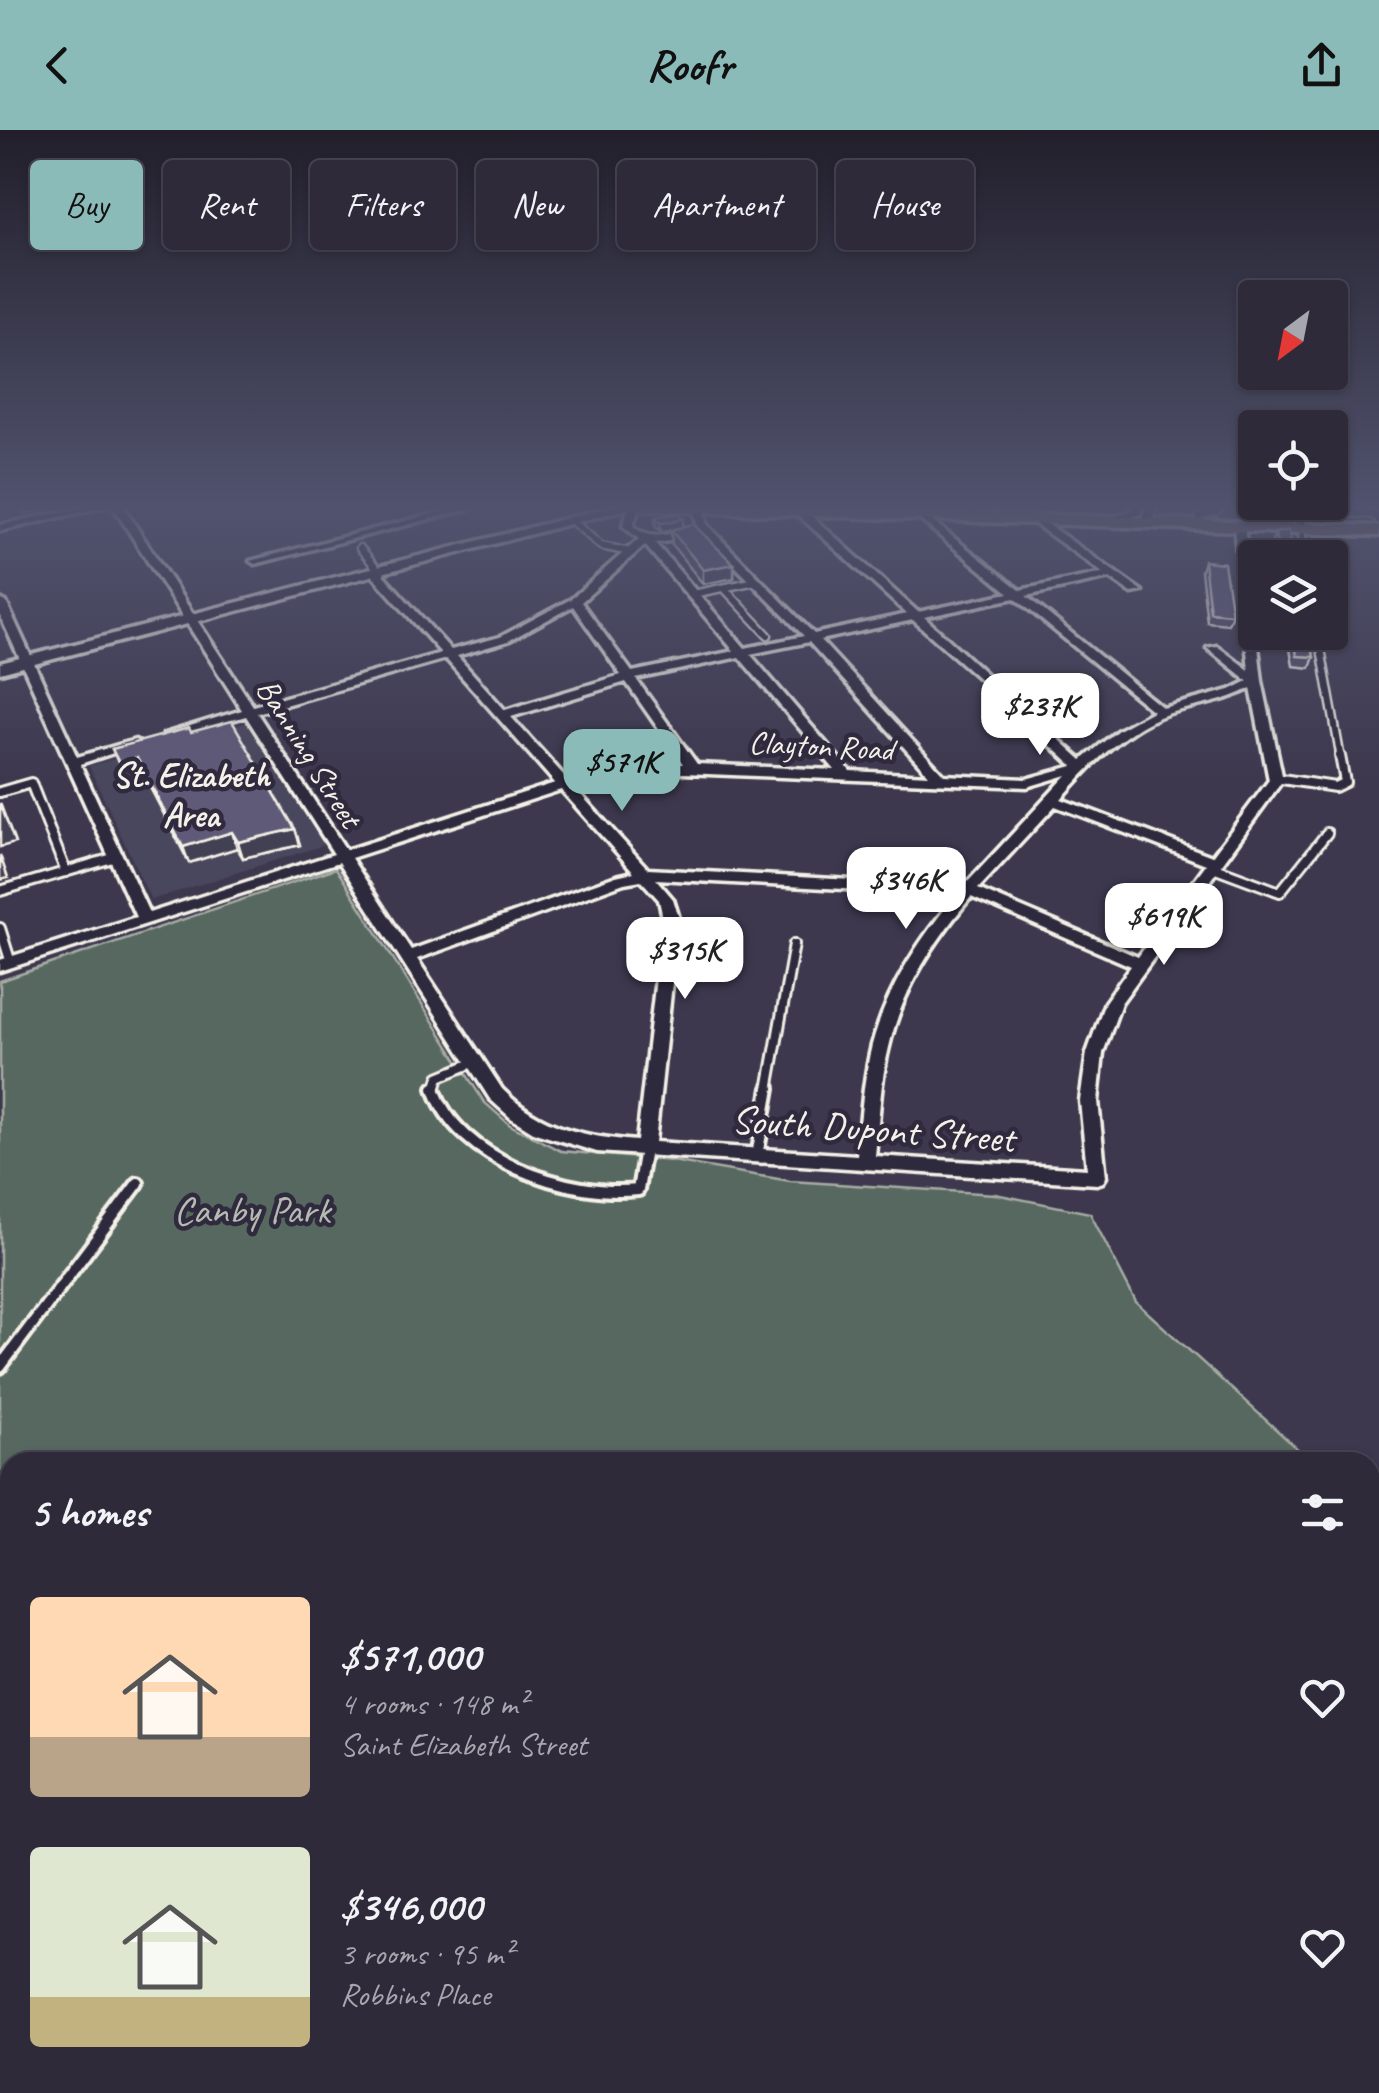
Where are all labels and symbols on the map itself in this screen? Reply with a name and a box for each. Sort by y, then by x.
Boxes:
north arrow [1238,280,1348,390]
street label: Banning Street [247,671,373,838]
pin: $237K [970,673,1110,758]
street label: Clayton Road [748,722,900,771]
pin: $571K [552,729,692,814]
district label: St. Elizabeth Area [112,753,271,838]
pin: $346K [836,847,976,932]
pin: $619K [1094,883,1234,968]
pin: $315K [615,917,755,1002]
street label: South Dupont Street [730,1094,1020,1164]
park label: Canby Park [174,1185,333,1235]

